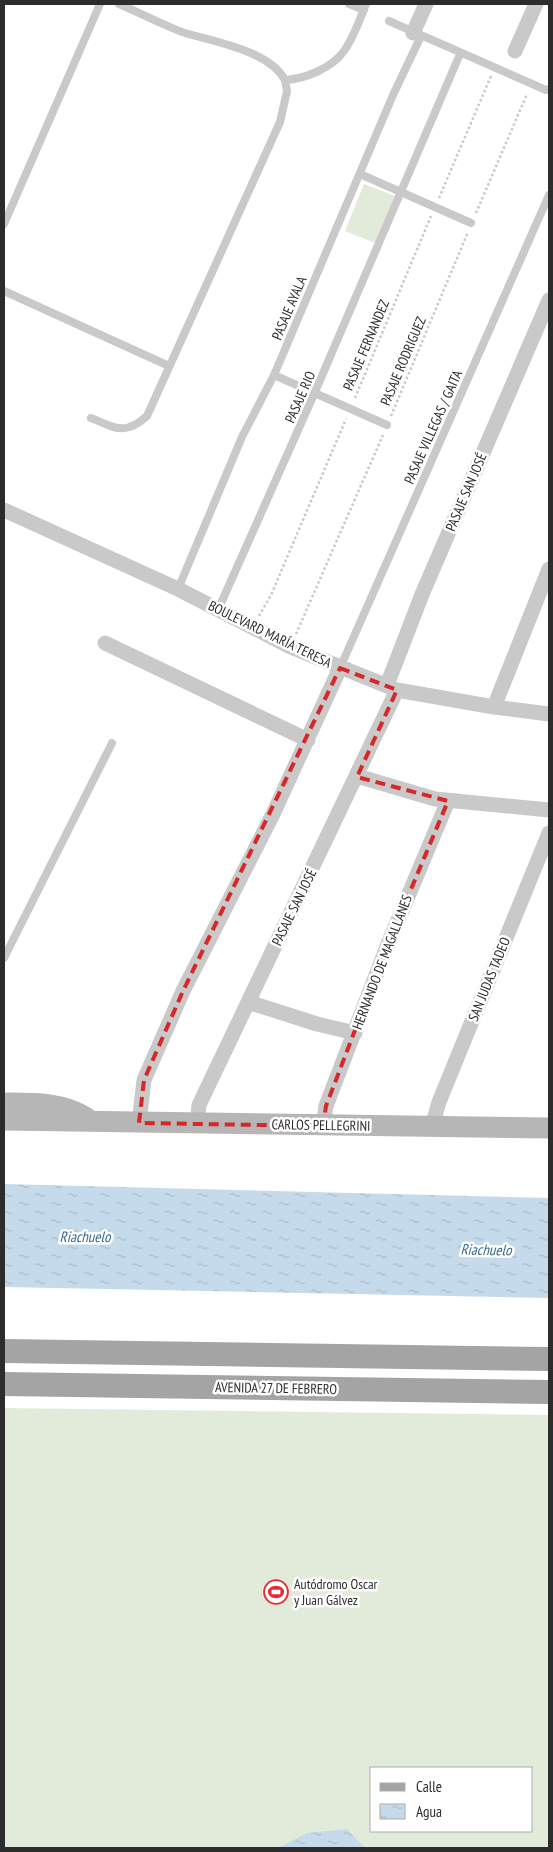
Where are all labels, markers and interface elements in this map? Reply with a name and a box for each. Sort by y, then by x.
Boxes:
street label: PASAJE AYALA [268,273,311,342]
street label: PASAJE FERNANDEZ [339,297,393,393]
street label: PASAJE RODRIGUEZ [376,314,430,408]
street label: PASAJE VILLEGAS / GAITA [400,367,466,487]
street label: PASAJE RIO [281,368,319,426]
street label: PASAJE SAN JOSÉ [441,450,491,534]
street label: BOULEVARD MARÍA TERESA [205,596,335,672]
street label: PASAJE SAN JOSÉ [268,866,320,948]
street label: HERNANDO DE MAGALLANES [348,892,416,1032]
street label: SAN JUDAS TADEO [464,934,514,1024]
street label: CARLOS PELLEGRINI [272,1115,370,1135]
water label: Riachuelo [59,1227,112,1246]
water label: Riachuelo [460,1240,513,1259]
street label: AVENIDA 27 DE FEBRERO [215,1378,337,1398]
place label: Autódromo Oscar y Juan Gálvez [294,1575,378,1609]
sports icon: Autódromo Oscar y Juan Gálvez [263,1579,289,1605]
legend [370,1767,533,1832]
text: Calle [416,1777,442,1796]
text: Agua [416,1802,442,1821]

